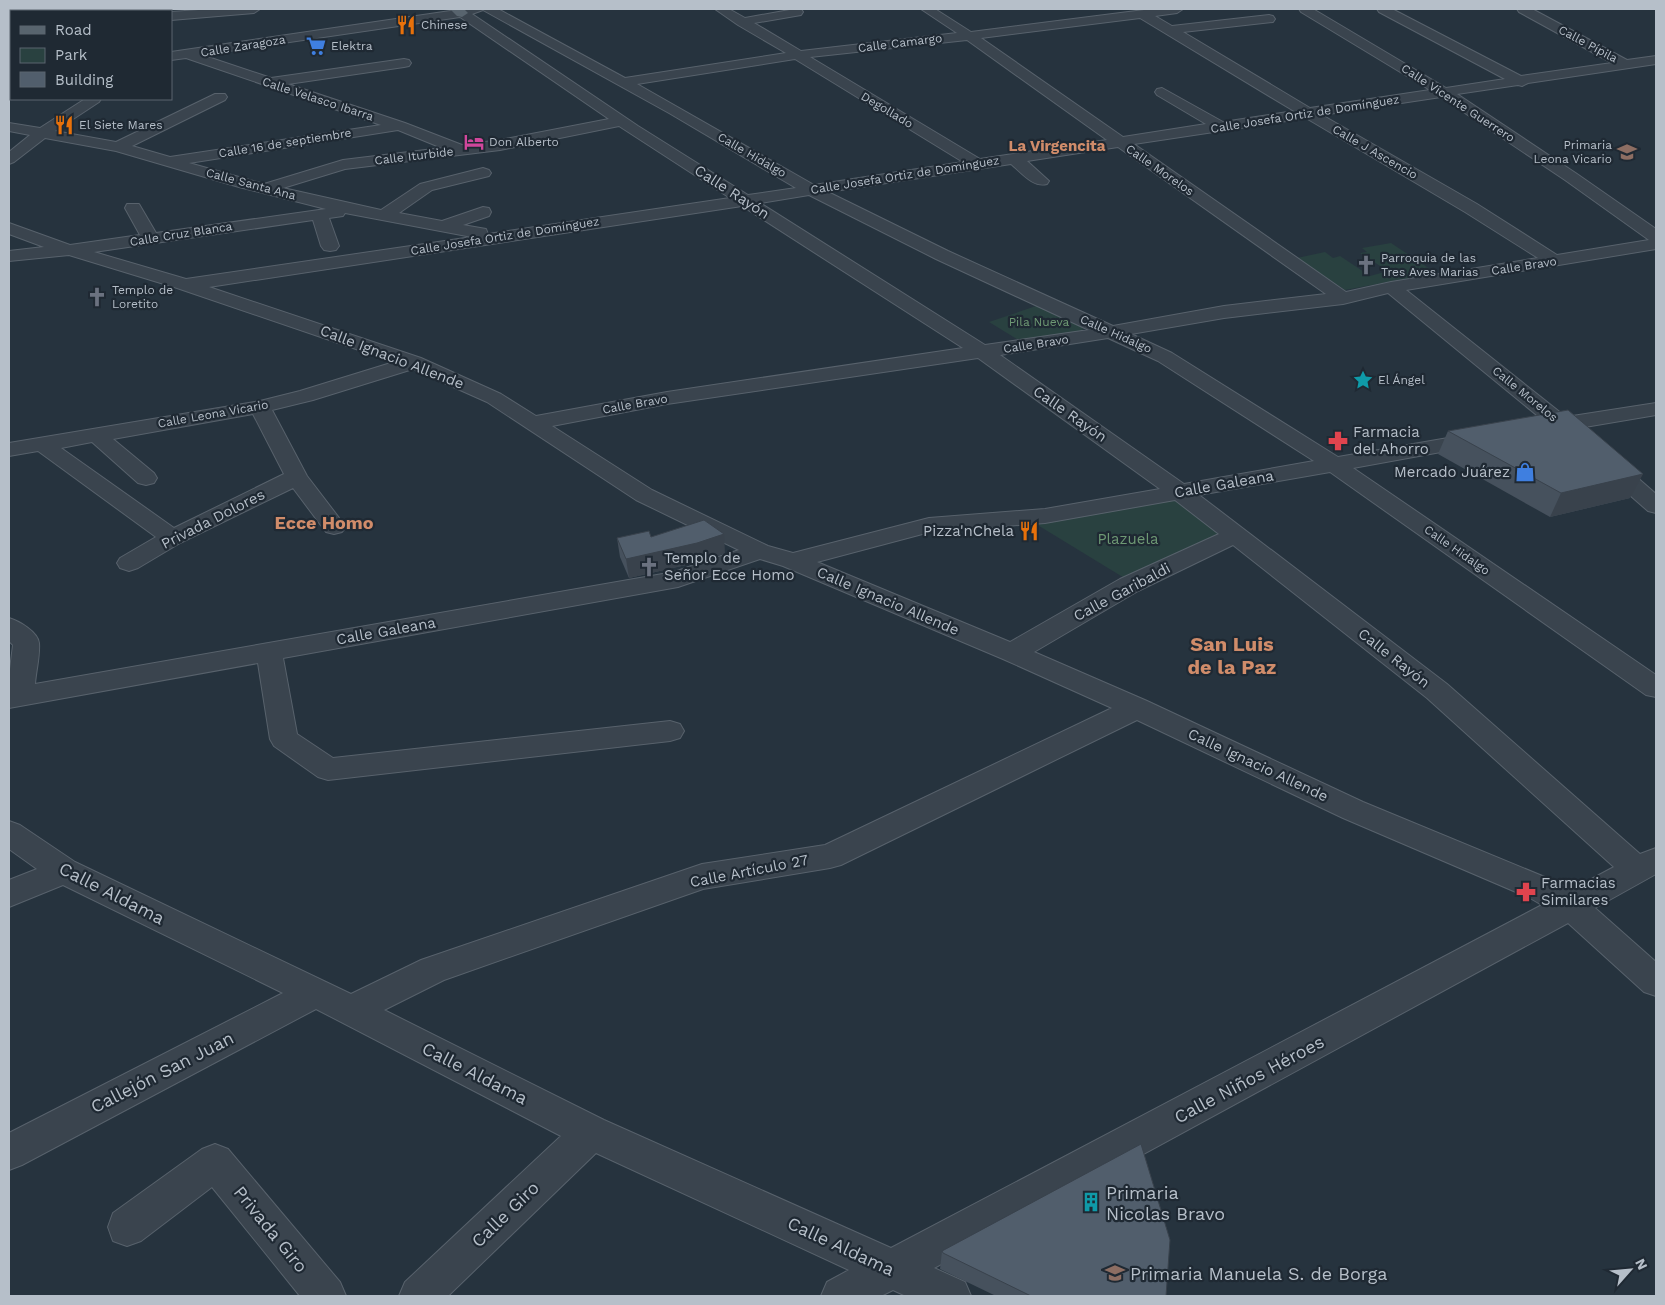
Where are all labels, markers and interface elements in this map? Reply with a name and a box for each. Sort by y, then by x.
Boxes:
legend [10,10,172,100]
restaurant icon: Chinese [395,14,417,36]
place label: Chinese [421,18,468,32]
text: Road [55,21,92,39]
street label: Calle Pípila [1556,23,1620,66]
street label: Calle Camargo [857,31,943,55]
street label: Calle Zaragoza [199,32,287,60]
supermarket icon: Elektra [305,35,327,57]
place label: Elektra [331,39,373,53]
text: Park [55,46,88,64]
street label: Calle Vicente Guerrero [1399,61,1517,145]
text: Building [55,71,113,89]
street label: Calle Velasco Ibarra [261,74,376,124]
street label: Degollado [859,89,915,131]
street label: Calle Josefa Ortiz de Domínguez [1210,92,1400,136]
restaurant icon: El Siete Mares [53,114,75,136]
place label: El Siete Mares [79,118,163,132]
street label: Calle J Ascencio [1330,122,1420,182]
street label: Calle 16 de septiembre [218,126,352,160]
street label: Calle Hidalgo [715,130,789,180]
hotel icon: Don Alberto [463,131,485,153]
place label: Don Alberto [489,135,559,149]
district label: La Virgencita [1009,137,1106,155]
place label: Primaria Leona Vicario [1533,138,1612,166]
street label: Calle Morelos [1123,141,1197,199]
school or university icon: Primaria Leona Vicario [1616,141,1638,163]
street label: Calle Iturbide [374,144,454,168]
street label: Calle Josefa Ortiz de Domínguez [810,153,1000,197]
street label: Calle Rayón [691,161,773,223]
street label: Calle Santa Ana [205,165,298,203]
street label: Calle Josefa Ortiz de Domínguez [410,214,600,258]
street label: Calle Cruz Blanca [129,219,233,249]
place label: Parroquia de las Tres Aves Marias [1381,251,1478,279]
church icon: Parroquia de las Tres Aves Marias [1355,254,1377,276]
street label: Calle Bravo [1490,254,1558,278]
place label: Templo de Loretito [112,283,173,311]
church icon: Templo de Loretito [86,286,108,308]
street label: Calle Hidalgo [1078,312,1154,356]
park label: Pila Nueva [1009,315,1069,329]
street label: Calle Ignacio Allende [317,321,467,393]
street label: Calle Bravo [1002,332,1070,356]
street label: Calle Morelos [1490,364,1560,424]
place icon: El Ángel [1352,369,1374,391]
place label: El Ángel [1378,373,1425,387]
street label: Calle Rayón [1030,382,1110,446]
street label: Calle Bravo [601,391,669,417]
street label: Calle Leona Vicario [157,397,269,431]
place label: Farmacia del Ahorro [1353,423,1429,458]
pharmacy icon: Farmacia del Ahorro [1327,430,1349,452]
shop icon: Mercado Juárez [1514,461,1536,483]
place label: Mercado Juárez [1394,463,1510,481]
street label: Calle Galeana [1173,466,1276,502]
street label: Privada Dolores [158,485,268,553]
district label: Ecce Homo [274,512,374,533]
restaurant icon: Pizza'nChela [1018,520,1040,542]
place label: Pizza'nChela [923,522,1015,540]
street label: Calle Hidalgo [1421,522,1493,578]
park label: Plazuela [1097,530,1159,548]
place label: Templo de Señor Ecce Homo [664,549,795,584]
church icon: Templo de Señor Ecce Homo [638,556,660,578]
street label: Calle Garibaldi [1071,559,1173,625]
street label: Calle Ignacio Allende [814,563,962,639]
street label: Calle Galeana [335,613,438,649]
street label: Calle Rayón [1355,624,1433,692]
district label: San Luis de la Paz [1188,632,1276,679]
street label: Calle Ignacio Allende [1185,725,1331,805]
street label: Calle Artículo 27 [688,851,810,891]
street label: Calle Aldama [56,857,168,929]
place label: Farmacias Similares [1541,874,1616,909]
pharmacy icon: Farmacias Similares [1515,881,1537,903]
street label: Callejón San Juan [87,1027,237,1117]
street label: Calle Niños Héroes [1170,1031,1328,1127]
street label: Calle Aldama [419,1037,531,1109]
street label: Calle Giro [467,1177,543,1251]
street label: Privada Giro [230,1181,312,1277]
place label: Primaria Nicolas Bravo [1106,1182,1225,1224]
building icon: Primaria Nicolas Bravo [1080,1191,1102,1213]
street label: Calle Aldama [784,1212,898,1280]
north arrow [1605,1245,1655,1295]
text: N [1632,1256,1651,1272]
school or university icon: Primaria Manuela S. de Borga [1104,1262,1126,1284]
place label: Primaria Manuela S. de Borga [1130,1263,1388,1284]

